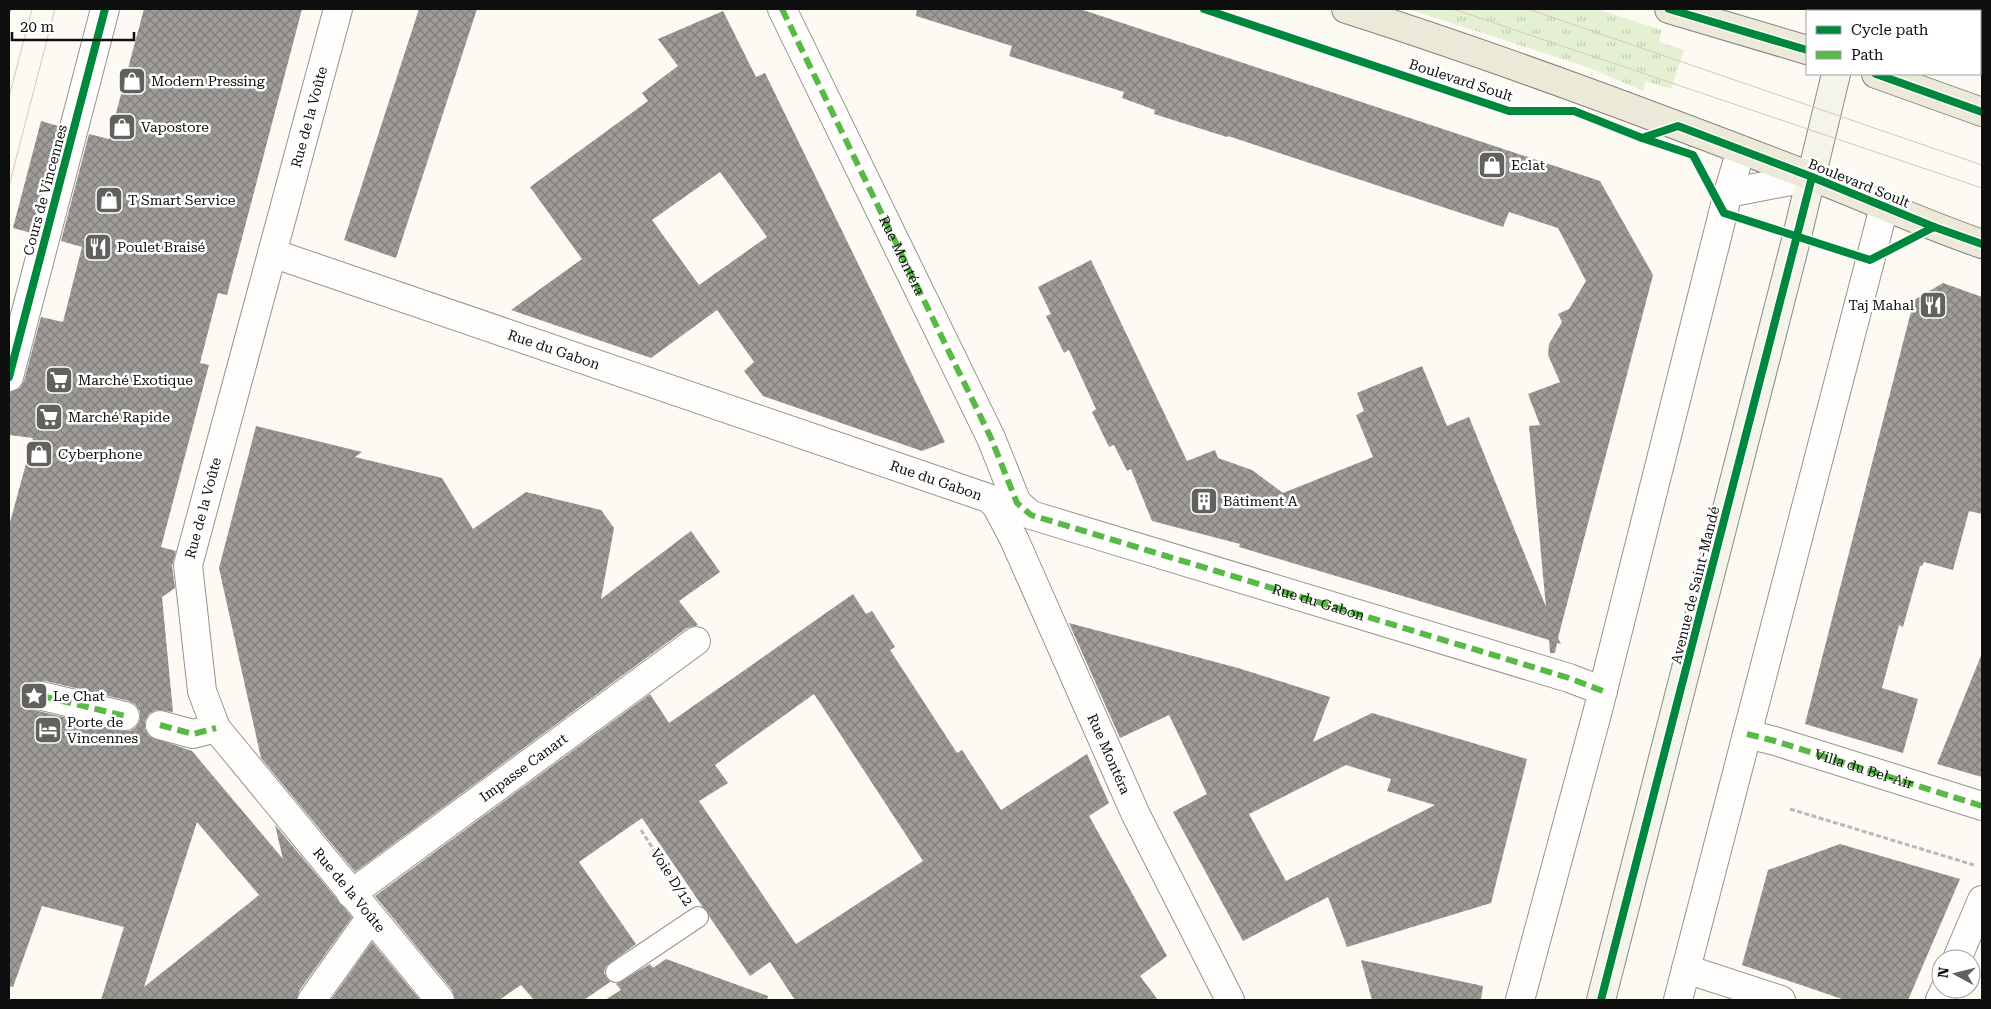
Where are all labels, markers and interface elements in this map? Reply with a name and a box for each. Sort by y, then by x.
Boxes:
scale bar [12,10,135,42]
legend [1806,10,1981,75]
text: 20 m [20,18,55,36]
text: Cycle path [1851,21,1929,39]
text: Path [1851,46,1884,64]
street label: Boulevard Soult [1407,56,1515,104]
street label: Rue de la Voûte [288,64,330,169]
shop icon: Modern Pressing [117,66,147,96]
place label: Modern Pressing [151,73,265,89]
shop icon: Vapostore [107,112,137,142]
place label: Vapostore [141,119,209,135]
street label: Cours de Vincennes [20,123,70,257]
shop icon: Eclat [1477,150,1507,180]
street label: Boulevard Soult [1806,155,1912,211]
place label: Eclat [1511,157,1545,173]
shop icon: T Smart Service [94,185,124,215]
place label: T Smart Service [128,192,236,208]
street label: Rue Montéra [876,213,928,298]
restaurant icon: Poulet Braisé [83,232,113,262]
place label: Poulet Braisé [117,239,205,255]
restaurant icon: Taj Mahal [1918,290,1948,320]
place label: Taj Mahal [1848,297,1915,313]
street label: Rue du Gabon [506,326,602,373]
supermarket icon: Marché Exotique [44,365,74,395]
place label: Marché Exotique [78,372,193,388]
supermarket icon: Marché Rapide [34,402,64,432]
place label: Marché Rapide [68,409,170,425]
shop icon: Cyberphone [24,439,54,469]
place label: Cyberphone [58,446,143,462]
street label: Rue de la Voûte [182,455,224,560]
street label: Rue du Gabon [888,457,984,503]
building icon: Bâtiment A [1189,486,1219,516]
place label: Bâtiment A [1223,493,1298,509]
street label: Avenue de Saint-Mandé [1668,504,1722,665]
street label: Rue du Gabon [1270,581,1367,624]
place icon: Le Chat [19,681,49,711]
place label: Le Chat [53,688,105,704]
street label: Rue Montéra [1084,711,1134,797]
place label: Porte de Vincennes [67,714,139,746]
hotel icon: Porte de Vincennes [33,715,63,745]
street label: Impasse Canart [477,730,570,805]
street label: Villa du Bel-Air [1813,746,1915,792]
street label: Rue de la Voûte [310,845,389,936]
street label: Voie D/12 [648,845,696,909]
north arrow [1931,949,1981,999]
text: N [1934,966,1952,979]

